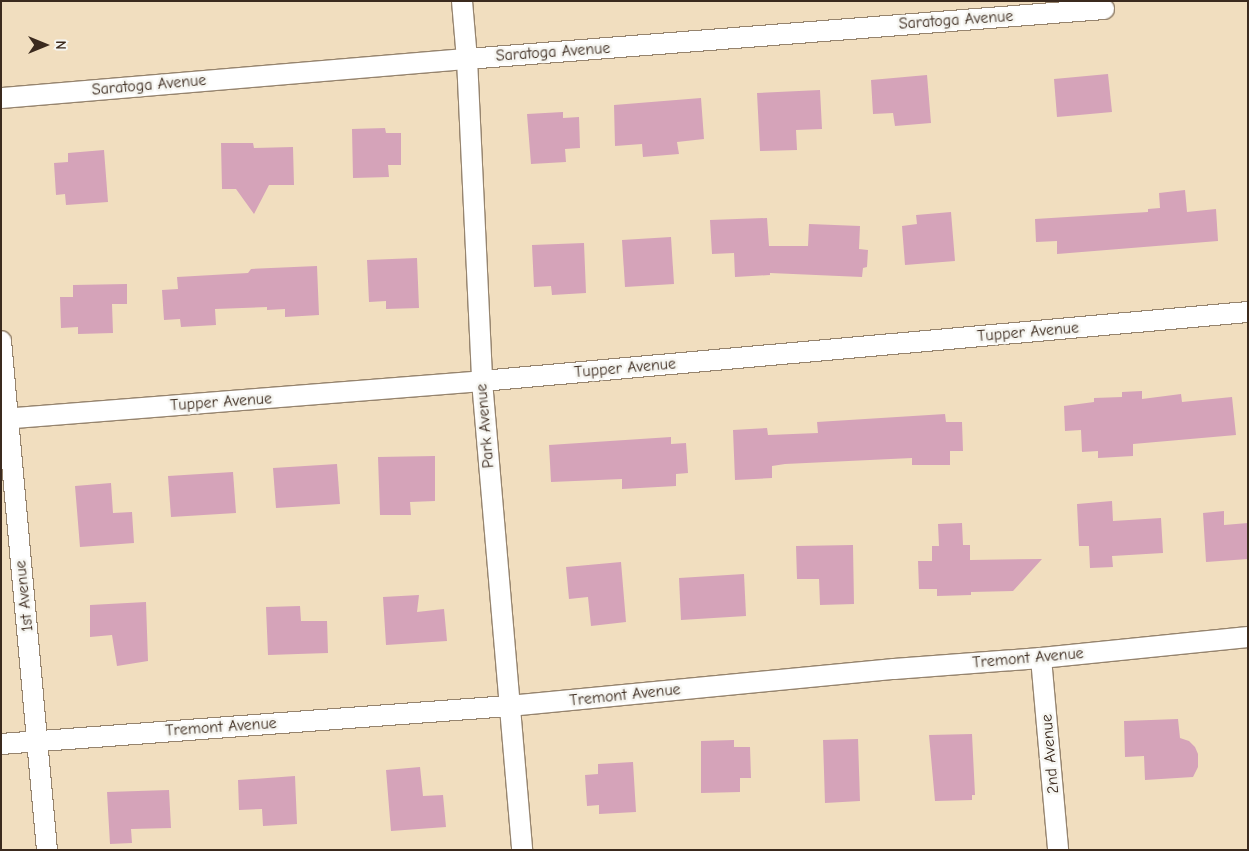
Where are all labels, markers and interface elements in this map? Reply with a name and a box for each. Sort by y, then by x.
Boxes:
street label: Saratoga Avenue [898,6,1014,34]
north arrow [20,20,70,70]
street label: Saratoga Avenue [495,38,611,66]
text: N [52,40,69,50]
street label: Saratoga Avenue [91,70,207,100]
street label: Tupper Avenue [976,318,1080,346]
street label: Tupper Avenue [573,354,677,382]
street label: Park Avenue [472,383,498,469]
street label: Tupper Avenue [169,389,273,415]
street label: 1st Avenue [11,559,37,633]
street label: Tremont Avenue [972,644,1084,672]
street label: Tremont Avenue [569,680,681,710]
street label: 2nd Avenue [1037,713,1063,795]
street label: Tremont Avenue [165,714,277,740]

